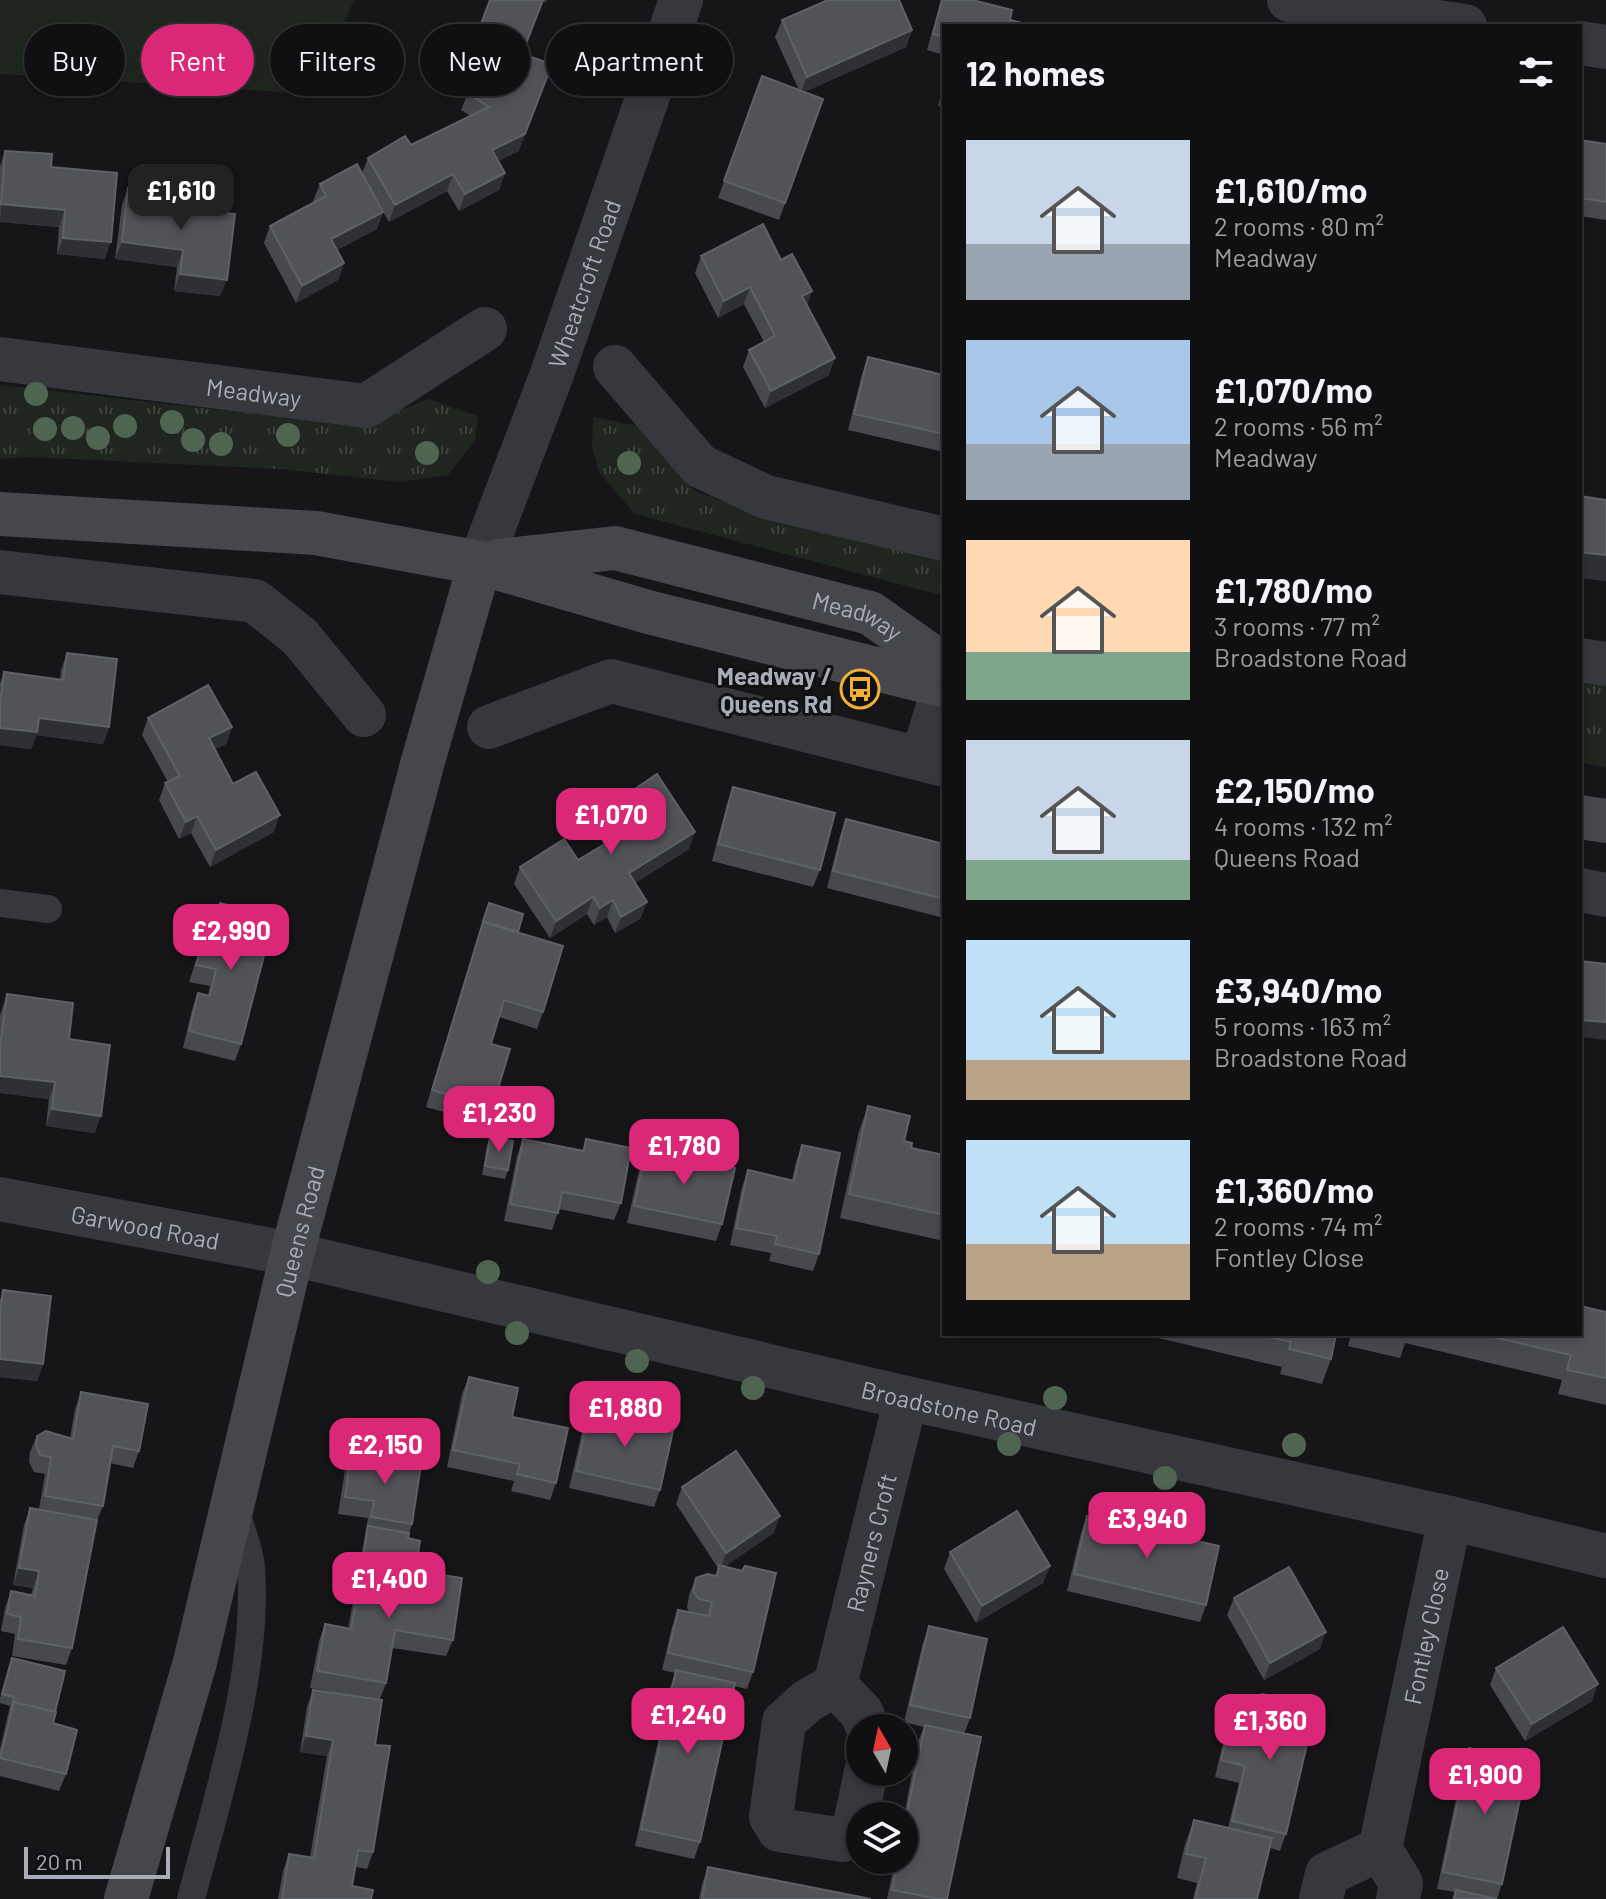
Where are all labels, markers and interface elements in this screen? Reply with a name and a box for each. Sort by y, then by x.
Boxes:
chip: Buy [24,24,125,96]
chip: Rent [141,24,254,96]
chip: Filters [270,24,404,96]
chip: New [420,24,530,96]
chip: Apartment [546,24,733,96]
icon: filters [1514,50,1558,94]
text: 12 homes [966,52,1105,93]
pin: £1,610 [116,164,246,232]
text: £1,610/mo [1214,169,1368,210]
icon: home [1030,172,1126,268]
text: £1,610 [146,174,216,205]
street label: Wheatcroft Road [541,195,626,372]
text: 2 rooms · 80 m² [1214,210,1384,241]
text: Meadway [1214,241,1317,272]
text: £1,070/mo [1214,369,1373,410]
street label: Meadway [205,371,303,412]
icon: home [1030,372,1126,468]
text: 2 rooms · 56 m² [1214,410,1383,441]
text: Meadway [1214,441,1317,472]
text: £1,780/mo [1214,569,1373,610]
icon: home [1030,572,1126,668]
street label: Meadway [810,584,909,646]
text: 3 rooms · 77 m² [1214,610,1380,641]
text: Broadstone Road [1214,641,1407,672]
place label: Meadway / Queens Rd [717,661,832,718]
bus stop icon: Meadway / Queens Rd [839,668,881,710]
text: £2,150/mo [1214,769,1375,810]
icon: home [1030,772,1126,868]
pin: £1,070 [546,788,676,856]
text: £1,070 [574,798,648,829]
text: 4 rooms · 132 m² [1214,810,1393,841]
text: Queens Road [1214,841,1360,872]
pin: £2,990 [166,904,296,972]
text: £2,990 [191,914,271,945]
text: £3,940/mo [1214,969,1383,1010]
icon: home [1030,972,1126,1068]
text: 5 rooms · 163 m² [1214,1010,1391,1041]
text: Broadstone Road [1214,1041,1407,1072]
pin: £1,230 [434,1086,564,1154]
text: £1,230 [461,1096,537,1127]
pin: £1,780 [619,1119,749,1187]
text: £1,780 [647,1129,721,1160]
street label: Queens Road [268,1162,329,1300]
text: £1,360/mo [1214,1169,1374,1210]
icon: home [1030,1172,1126,1268]
street label: Garwood Road [69,1198,222,1255]
text: 2 rooms · 74 m² [1214,1210,1382,1241]
text: Fontley Close [1214,1241,1364,1272]
street label: Broadstone Road [859,1374,1040,1441]
pin: £1,880 [560,1381,690,1449]
text: £1,880 [588,1391,662,1422]
pin: £2,150 [320,1418,450,1486]
text: £2,150 [347,1428,423,1459]
street label: Rayners Croft [839,1470,901,1615]
pin: £3,940 [1082,1492,1212,1560]
text: £3,940 [1106,1502,1188,1533]
pin: £1,400 [324,1552,454,1620]
text: £1,400 [350,1562,428,1593]
street label: Fontley Close [1396,1565,1454,1707]
pin: £1,240 [623,1688,753,1756]
pin: £1,360 [1205,1694,1335,1762]
text: £1,240 [649,1698,727,1729]
text: £1,360 [1233,1704,1307,1735]
north arrow [846,1714,918,1786]
map controls [846,1714,918,1874]
pin: £1,900 [1420,1748,1550,1816]
text: £1,900 [1447,1758,1523,1789]
button: layers [846,1802,918,1874]
scale bar [24,1843,170,1879]
text: 20 m [36,1848,83,1874]

